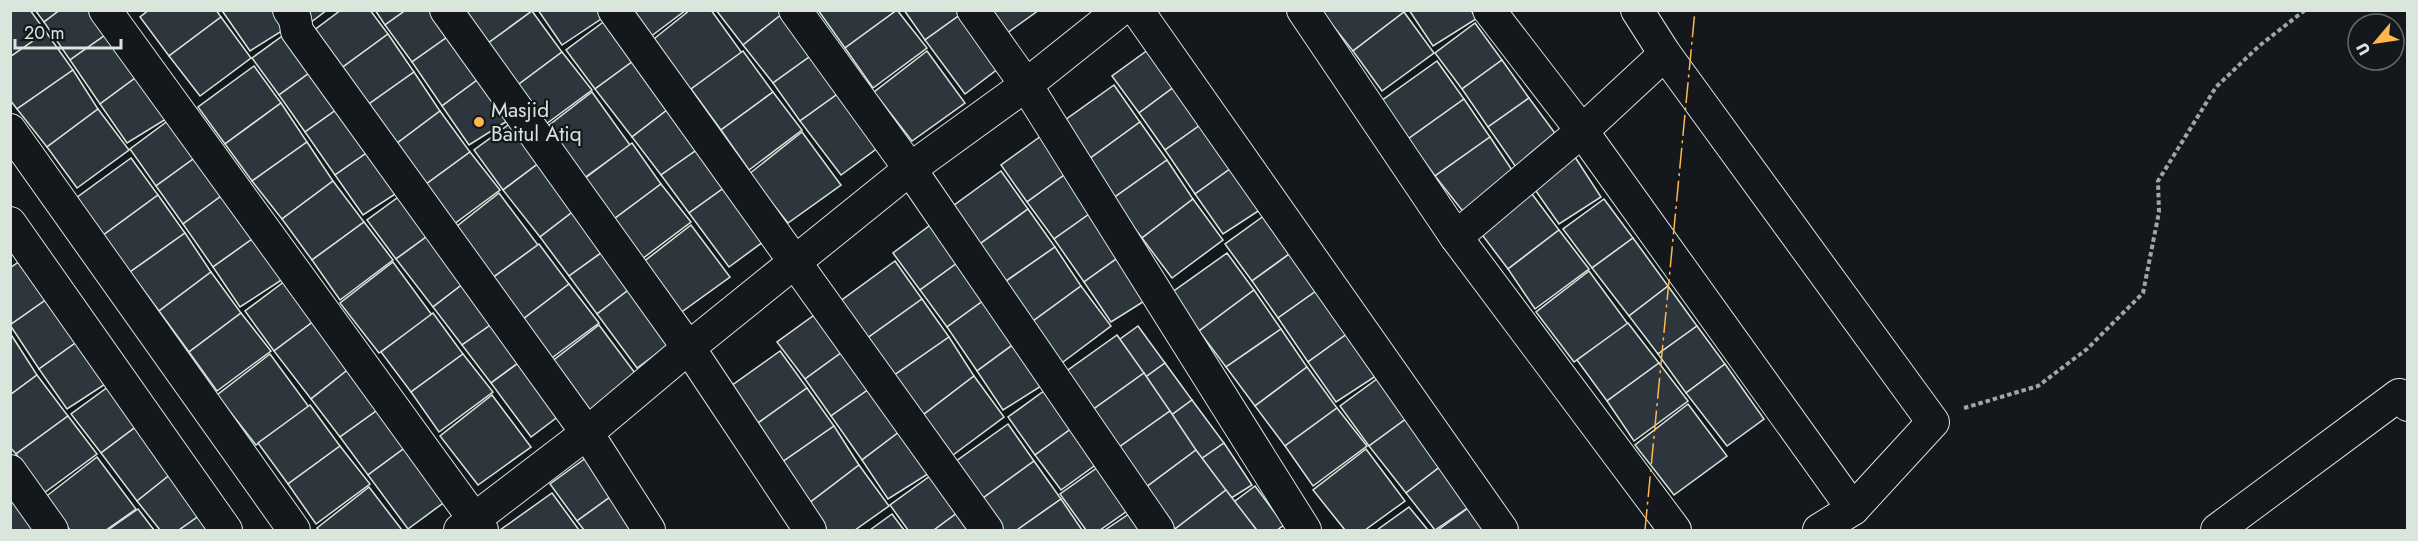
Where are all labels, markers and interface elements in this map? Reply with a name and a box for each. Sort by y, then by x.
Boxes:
scale bar [15,12,122,50]
north arrow [2346,12,2406,72]
text: 20 m [24,20,64,46]
text: U [2351,39,2376,60]
place label: Masjid Baitul Atiq [491,95,582,149]
marker: Masjid Baitul Atiq [472,115,486,129]

